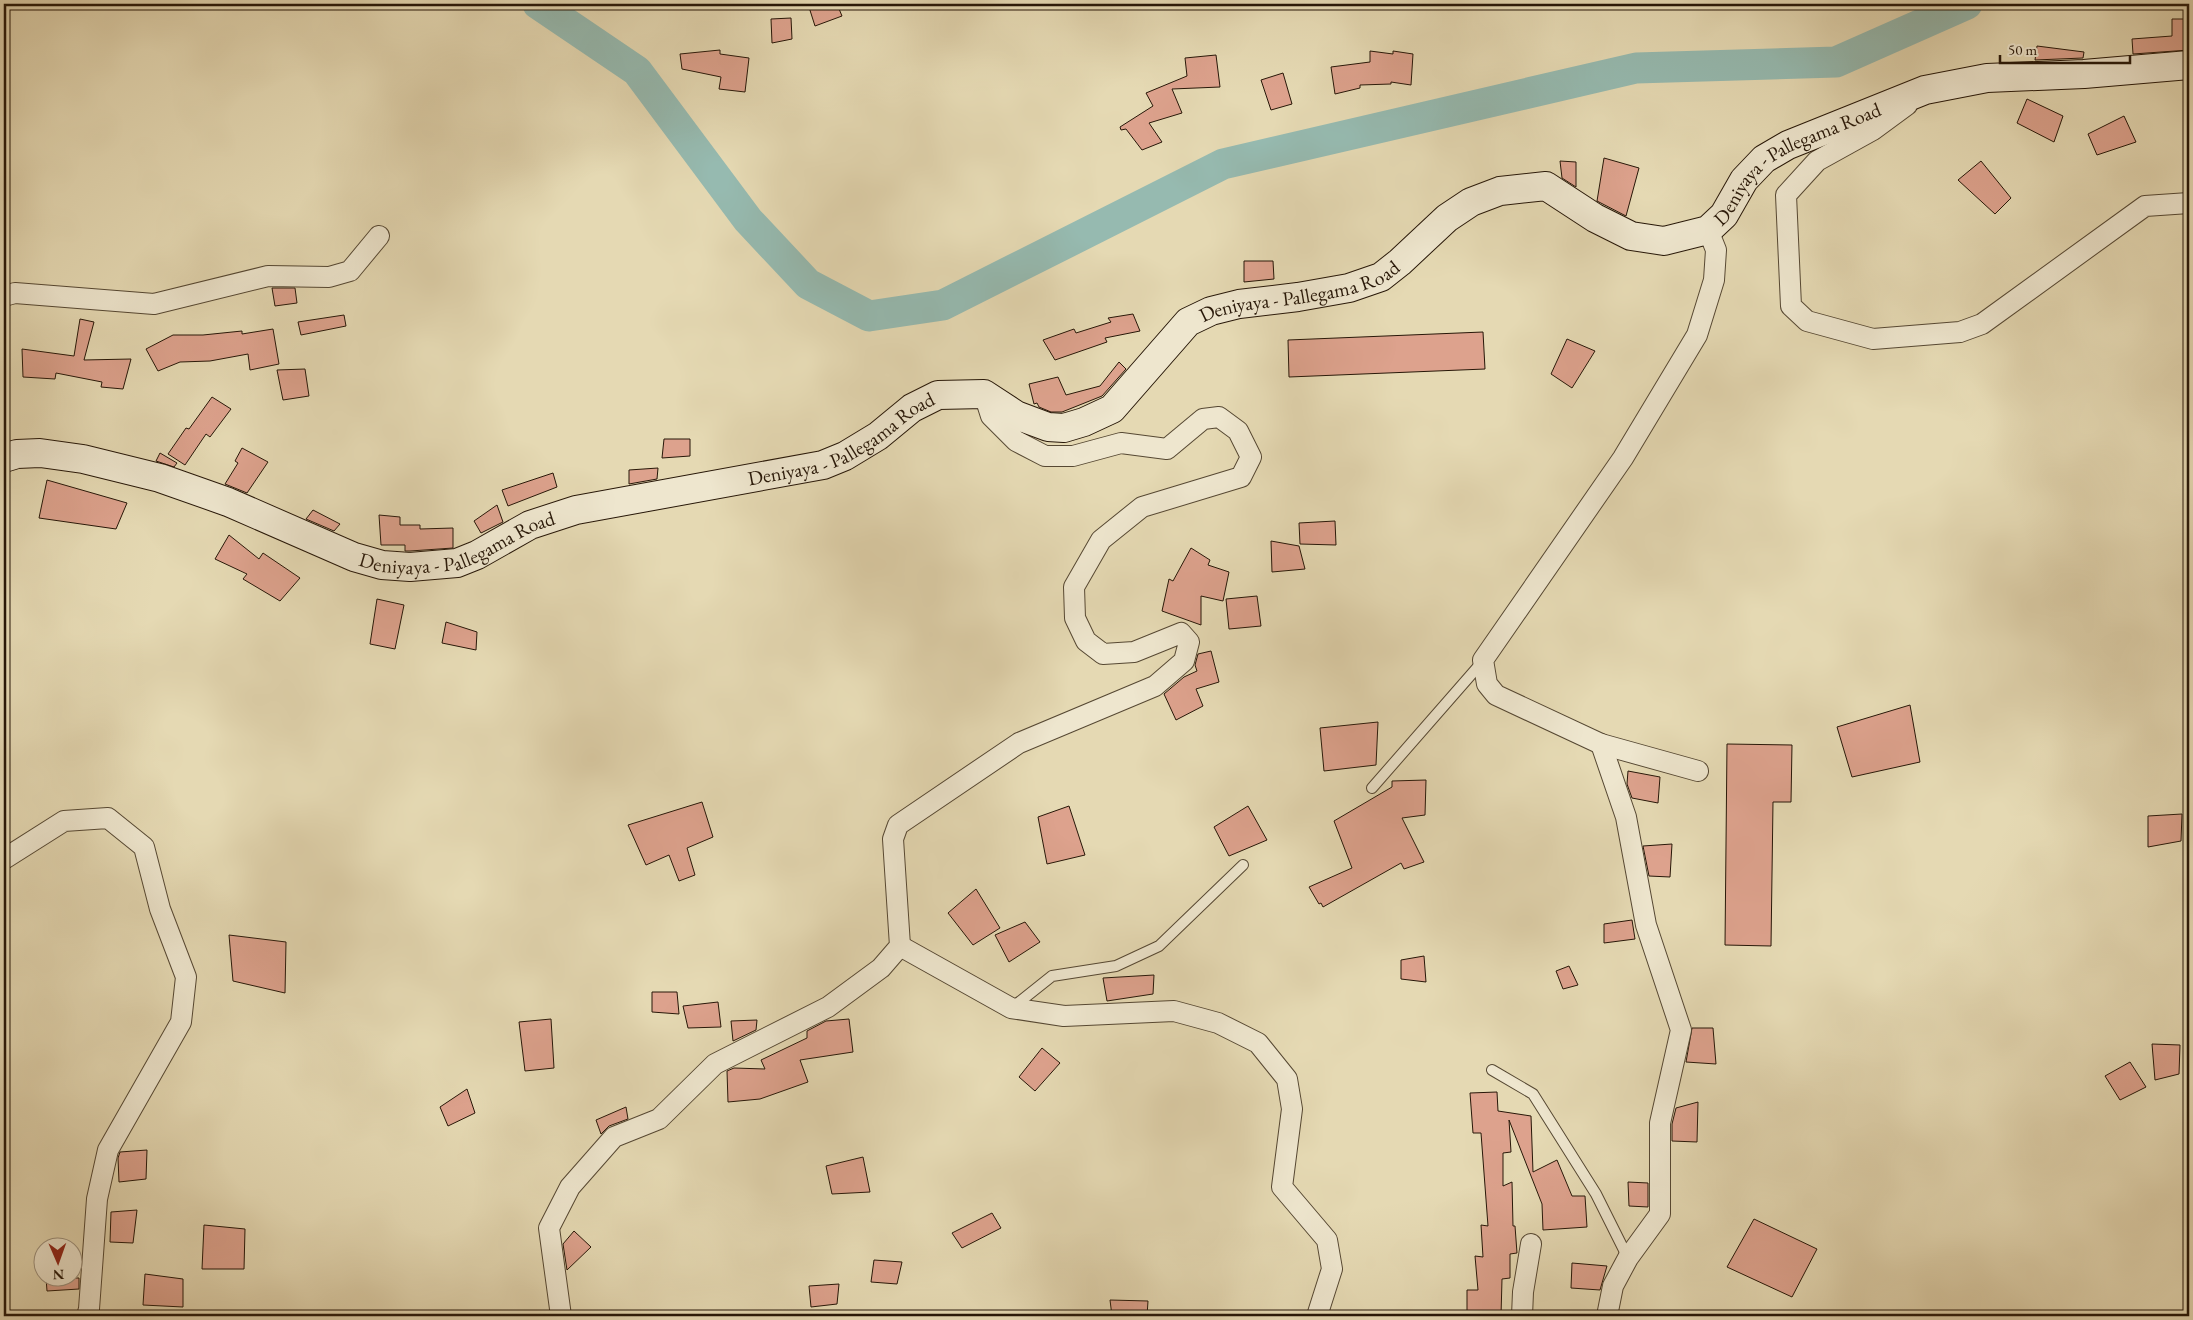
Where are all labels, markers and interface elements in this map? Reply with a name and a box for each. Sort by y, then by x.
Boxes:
scale bar [2000,32,2130,64]
text: 50 m [2008,40,2037,59]
street label: Deniyaya - Pallegama Road [1708,96,1886,231]
street label: Deniyaya - Pallegama Road [1195,254,1406,328]
street label: Deniyaya - Pallegama Road [746,385,940,491]
street label: Deniyaya - Pallegama Road [356,505,559,580]
north arrow [32,1238,82,1288]
text: N [52,1266,64,1284]

